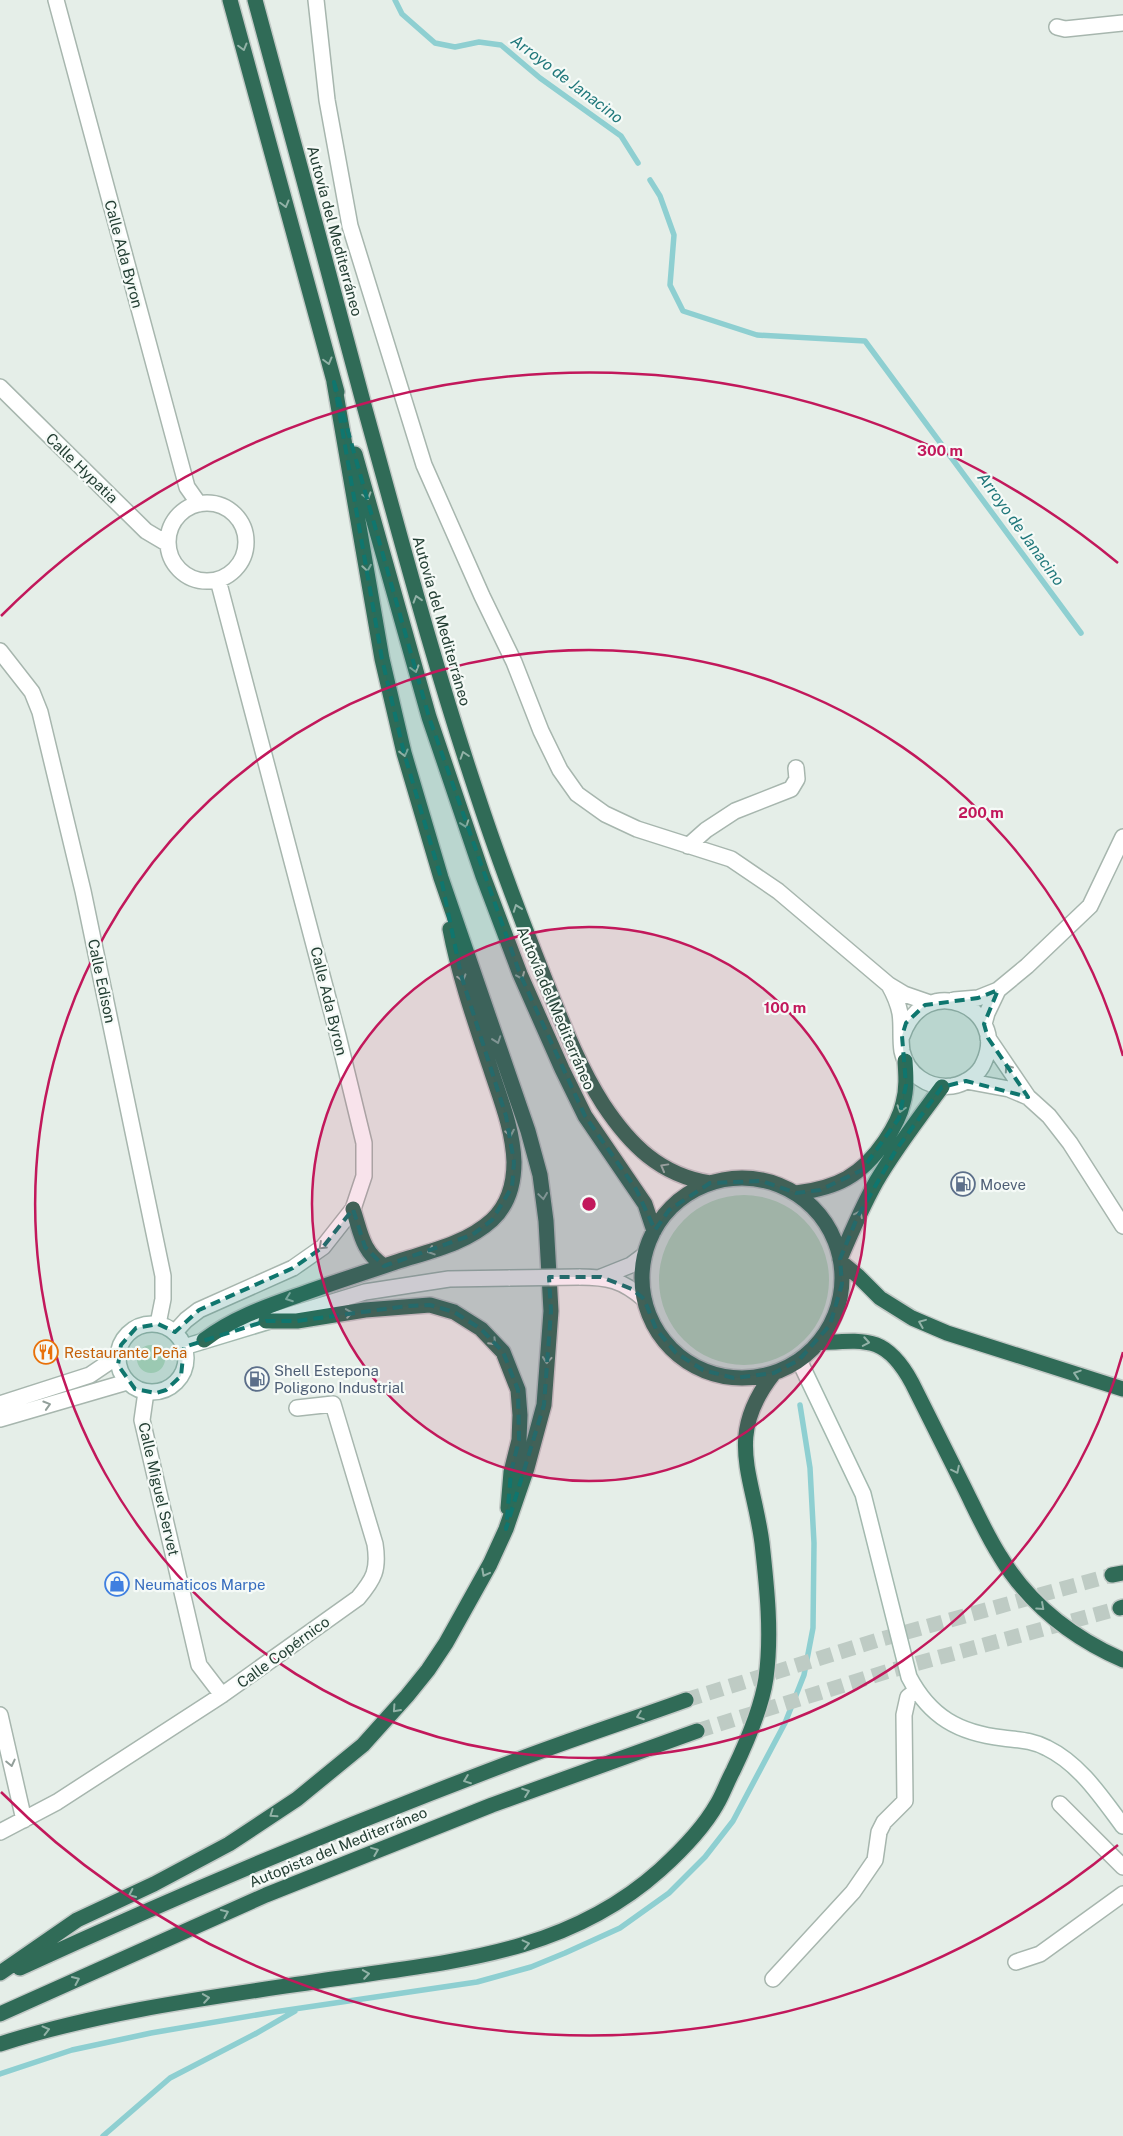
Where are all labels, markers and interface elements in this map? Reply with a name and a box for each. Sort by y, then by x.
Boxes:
water label: Arroyo de Janacino [507,31,627,127]
one-way arrow [237,42,247,51]
street label: Autovía del Mediterráneo [304,144,366,318]
street label: Calle Ada Byron [101,198,147,310]
one-way arrow [280,199,290,207]
one-way arrow [323,356,333,364]
street label: Calle Hypatia [43,430,121,506]
text: 300 m [917,442,963,459]
water label: Arroyo de Janacino [974,469,1069,590]
one-way arrow [362,491,372,500]
street label: Autovía del Mediterráneo [410,534,474,708]
one-way arrow [361,564,372,572]
one-way arrow [412,596,422,604]
one-way arrow [410,665,420,673]
one-way arrow [398,748,409,757]
one-way arrow [460,751,470,760]
text: 200 m [958,804,1004,821]
one-way arrow [459,819,469,828]
one-way arrow [513,905,523,913]
street label: Autovía del Mediterráneo [514,924,598,1092]
street label: Calle Edison [85,937,119,1025]
street label: Calle Ada Byron [307,945,351,1057]
one-way arrow [516,972,526,980]
one-way arrow [456,973,466,981]
text: 100 m [764,999,806,1016]
one-way arrow [491,1036,501,1044]
one-way arrow [1005,1064,1014,1074]
one-way arrow [897,1105,907,1113]
one-way arrow [504,1128,514,1137]
one-way arrow [660,1164,669,1174]
fuel station icon: Moeve [950,1171,976,1197]
place label: Moeve [980,1176,1026,1193]
one-way arrow [537,1192,547,1200]
centre of rings [580,1195,598,1213]
one-way arrow [853,1210,863,1219]
one-way arrow [319,1240,328,1249]
one-way arrow [428,1245,436,1255]
one-way arrow [285,1292,293,1302]
one-way arrow [345,1308,353,1319]
one-way arrow [918,1318,927,1329]
one-way arrow [487,1336,496,1345]
one-way arrow [862,1337,871,1347]
restaurant icon: Restaurante Peña [33,1339,59,1365]
place label: Restaurante Peña [64,1344,187,1361]
one-way arrow [542,1356,553,1364]
place label: Shell Estepona Poligono Industrial [274,1362,405,1396]
fuel station icon: Shell Estepona Poligono Industrial [244,1366,270,1392]
one-way arrow [1073,1369,1081,1379]
one-way arrow [42,1400,50,1410]
street label: Calle Miguel Servet [135,1421,183,1558]
one-way arrow [950,1465,960,1474]
one-way arrow [481,1568,491,1577]
shop icon: Neumaticos Marpe [104,1571,130,1597]
place label: Neumaticos Marpe [134,1576,266,1593]
one-way arrow [1036,1601,1045,1610]
street label: Calle Copérnico [233,1613,333,1691]
one-way arrow [393,1703,402,1712]
one-way arrow [636,1710,645,1720]
one-way arrow [5,1758,16,1767]
one-way arrow [463,1773,472,1784]
one-way arrow [521,1788,530,1798]
street label: Autopista del Mediterráneo [246,1803,430,1891]
one-way arrow [270,1808,279,1818]
one-way arrow [370,1847,379,1857]
one-way arrow [128,1888,137,1899]
one-way arrow [220,1909,229,1920]
one-way arrow [522,1939,531,1950]
one-way arrow [362,1969,371,1979]
one-way arrow [71,1976,80,1986]
one-way arrow [202,1993,210,2004]
one-way arrow [42,2025,51,2036]

